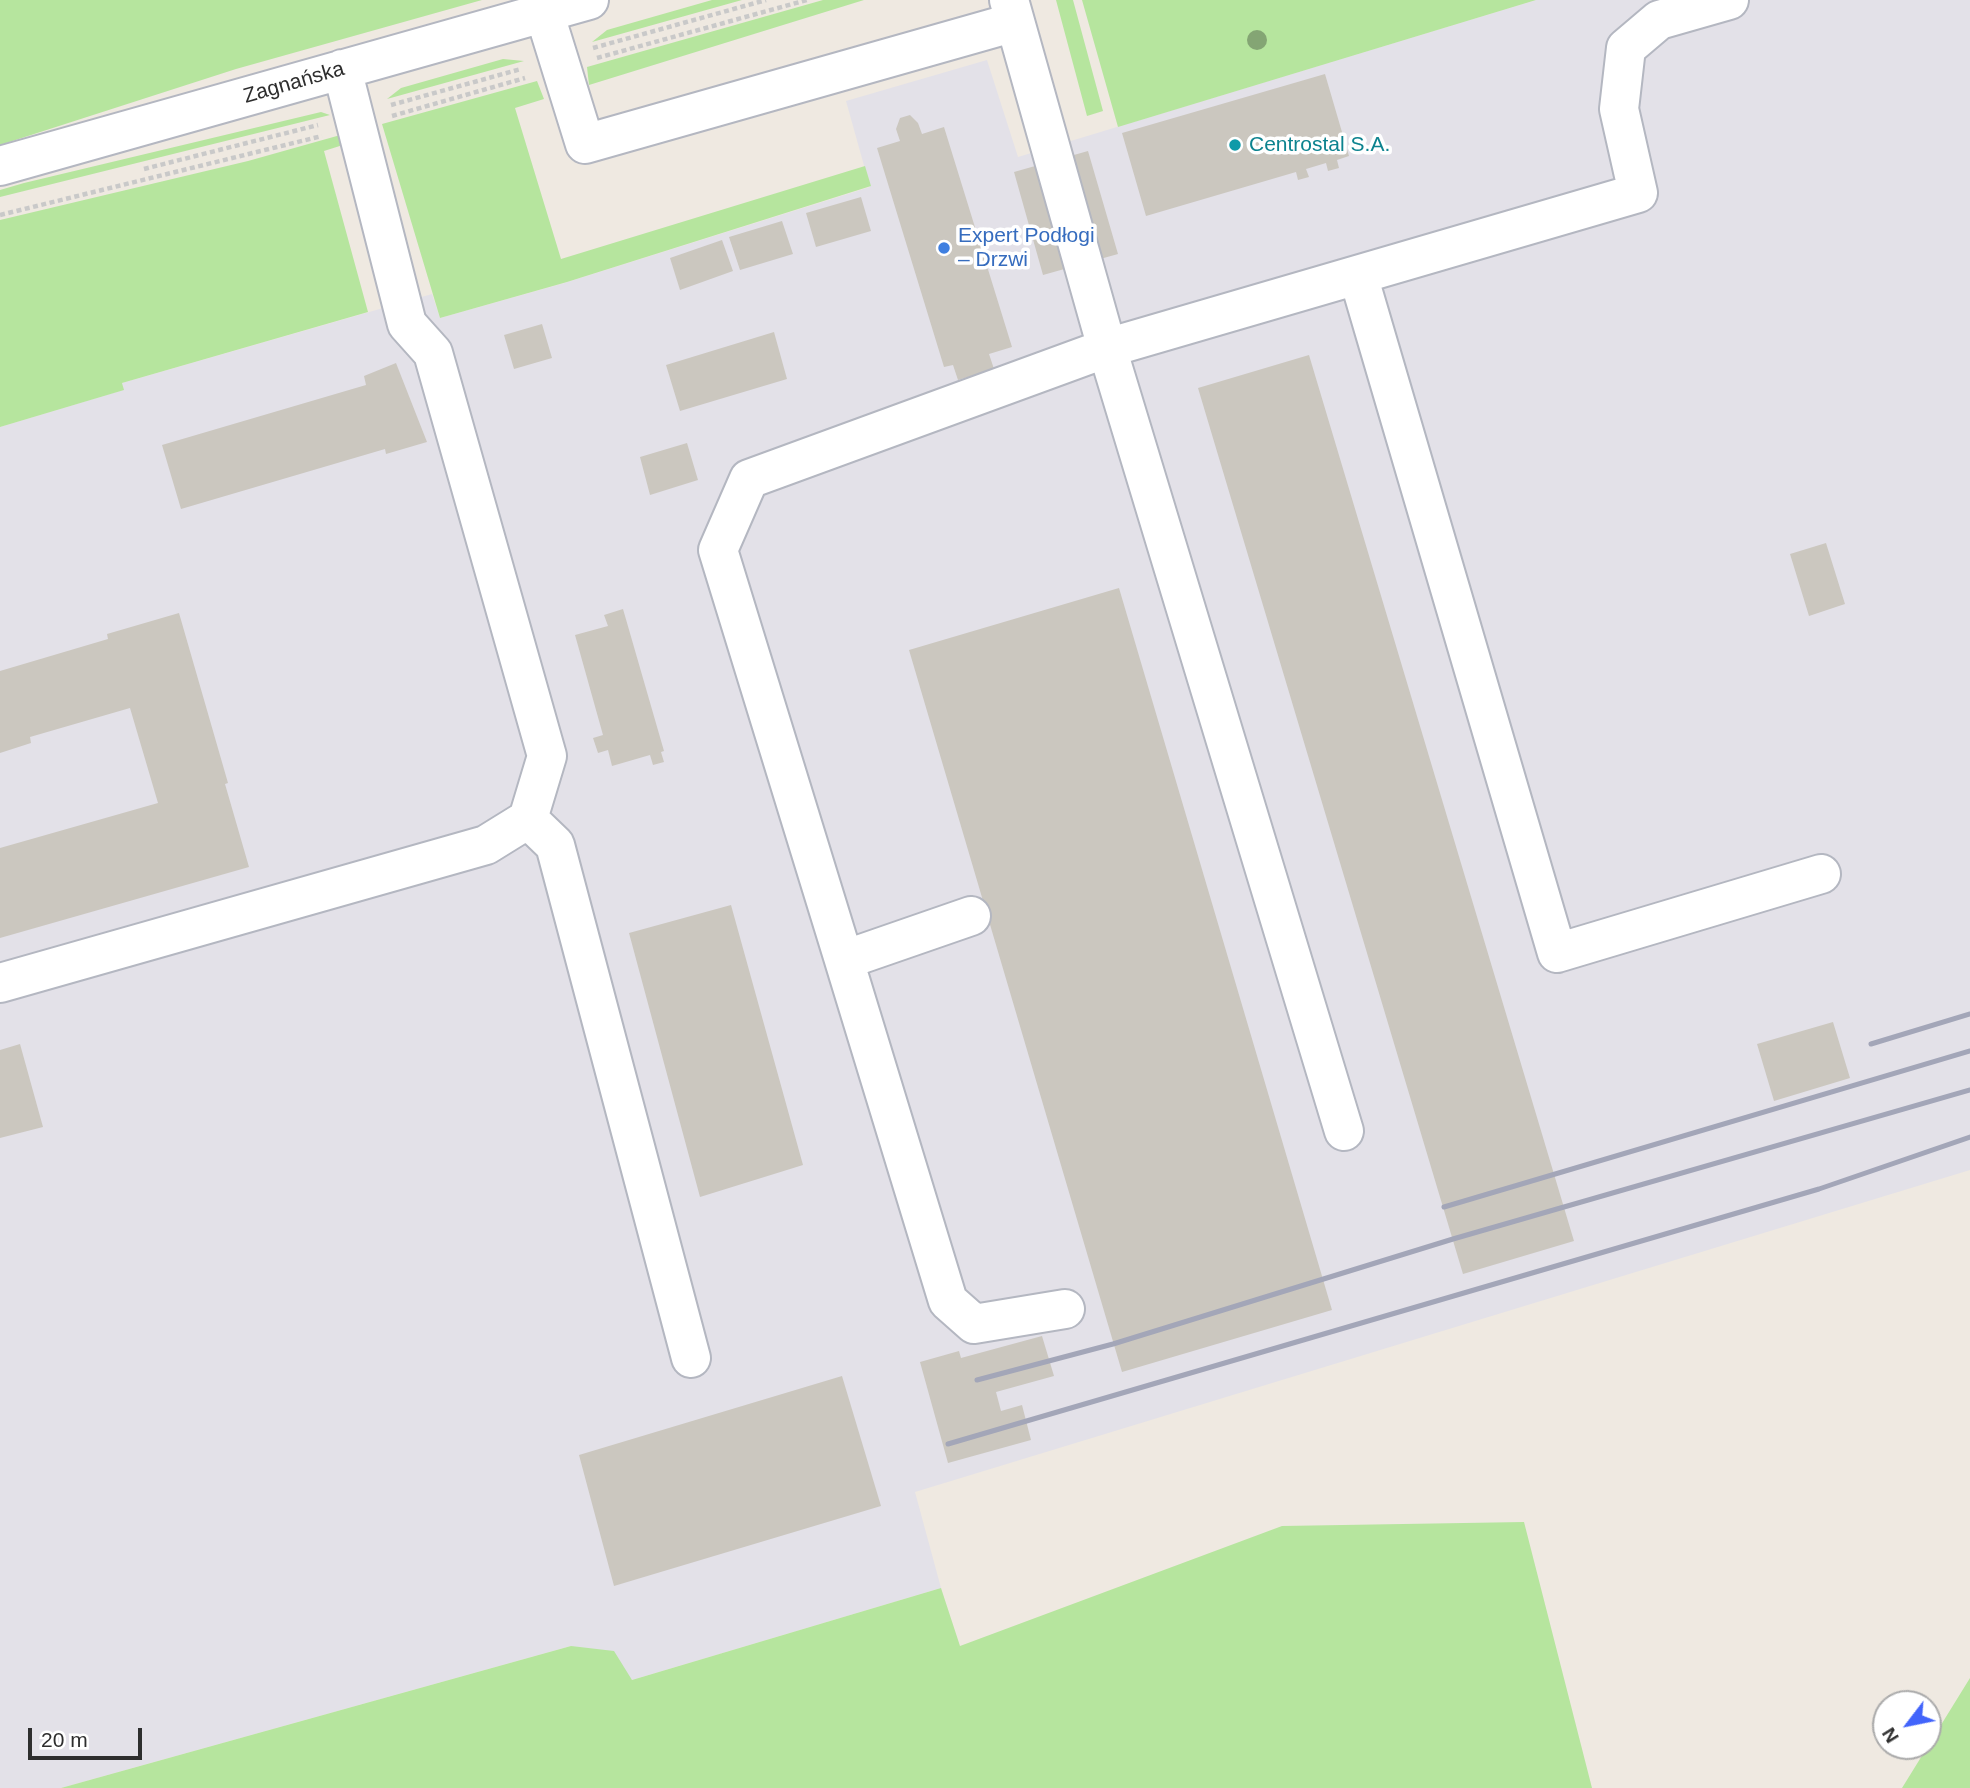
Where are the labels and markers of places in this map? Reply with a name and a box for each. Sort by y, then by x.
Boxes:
place label: Centrostal S.A. [1249,132,1390,158]
marker: Centrostal S.A. [1227,137,1243,153]
place label: Expert Podłogi – Drzwi [958,223,1095,273]
marker: Expert Podłogi – Drzwi [936,240,952,256]

